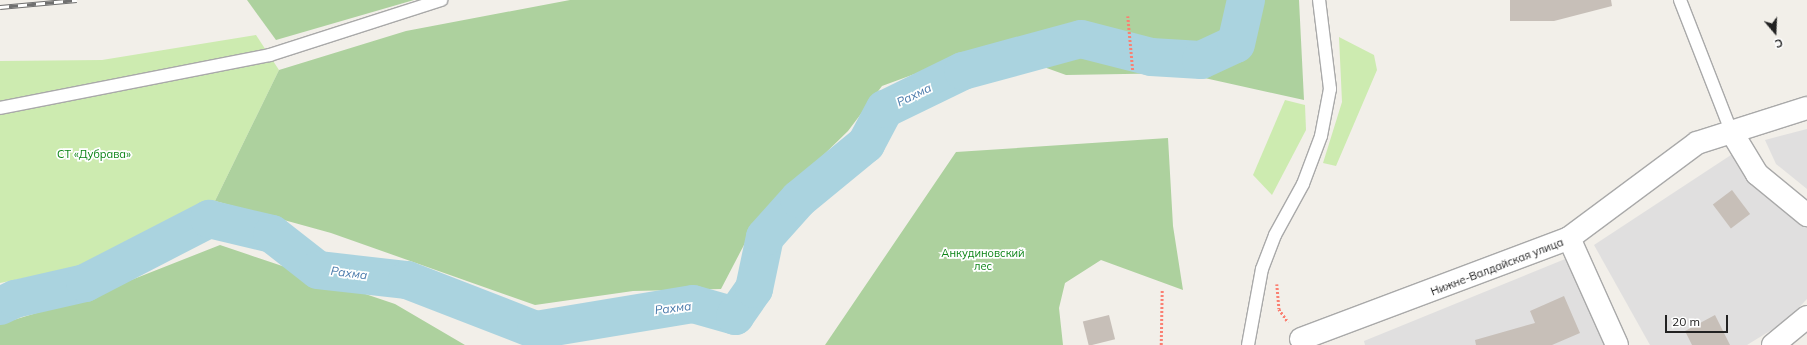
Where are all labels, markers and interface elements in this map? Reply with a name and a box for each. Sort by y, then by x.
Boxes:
north arrow [1755,12,1795,52]
text: С [1773,35,1785,51]
water label: Рахма [894,80,934,110]
park label: СТ «Дубрава» [57,147,131,161]
street label: Нижне-Валдайская улица [1429,236,1565,298]
park label: Анкудиновский лес [941,247,1025,273]
water label: Рахма [330,264,368,282]
water label: Рахма [654,299,692,317]
scale bar [1667,307,1730,333]
text: 20 m [1672,314,1700,329]

